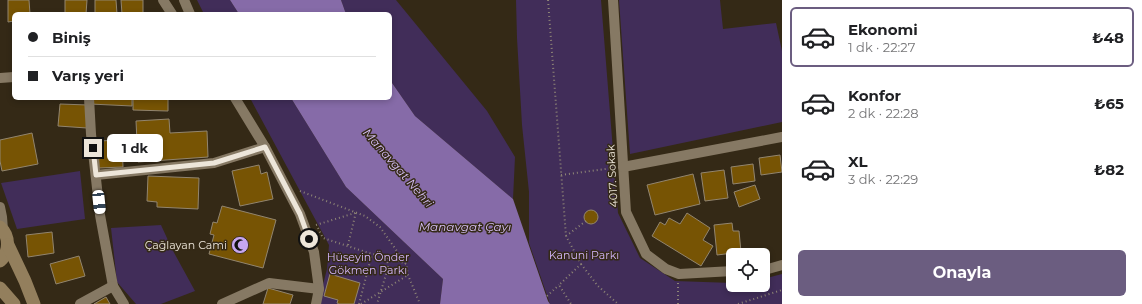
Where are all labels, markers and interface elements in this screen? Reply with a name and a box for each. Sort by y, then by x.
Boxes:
icon: car [800,19,836,55]
text: Ekonomi [848,20,918,39]
text: Biniş [52,28,91,47]
text: ₺48 [1092,28,1124,47]
text: 1 dk · 22:27 [848,39,915,55]
text: Varış yeri [52,66,124,85]
icon: car [800,85,836,121]
text: Konfor [848,86,901,105]
text: ₺65 [1094,94,1124,113]
text: 2 dk · 22:28 [848,105,919,121]
water label: Manavgat Nehri [360,125,437,211]
callout: 1 dk [107,134,163,162]
route end [84,139,102,157]
text: 1 dk [122,140,148,156]
street label: 4017. Sokak [603,144,621,208]
icon: car [800,151,836,187]
text: XL [848,152,867,171]
text: ₺82 [1094,160,1124,179]
text: 3 dk · 22:29 [848,171,918,187]
car [92,189,106,215]
water label: Manavgat Çayı [419,219,511,234]
route start [300,230,318,248]
mosque icon: Çağlayan Cami [230,235,250,255]
place label: Çağlayan Cami [145,238,227,252]
park label: Kanuni Parkı [549,248,619,262]
map controls [726,248,770,292]
button: locate [726,248,770,292]
park label: Hüseyin Önder Gökmen Parkı [327,250,409,277]
button: Onayla [798,250,1126,296]

